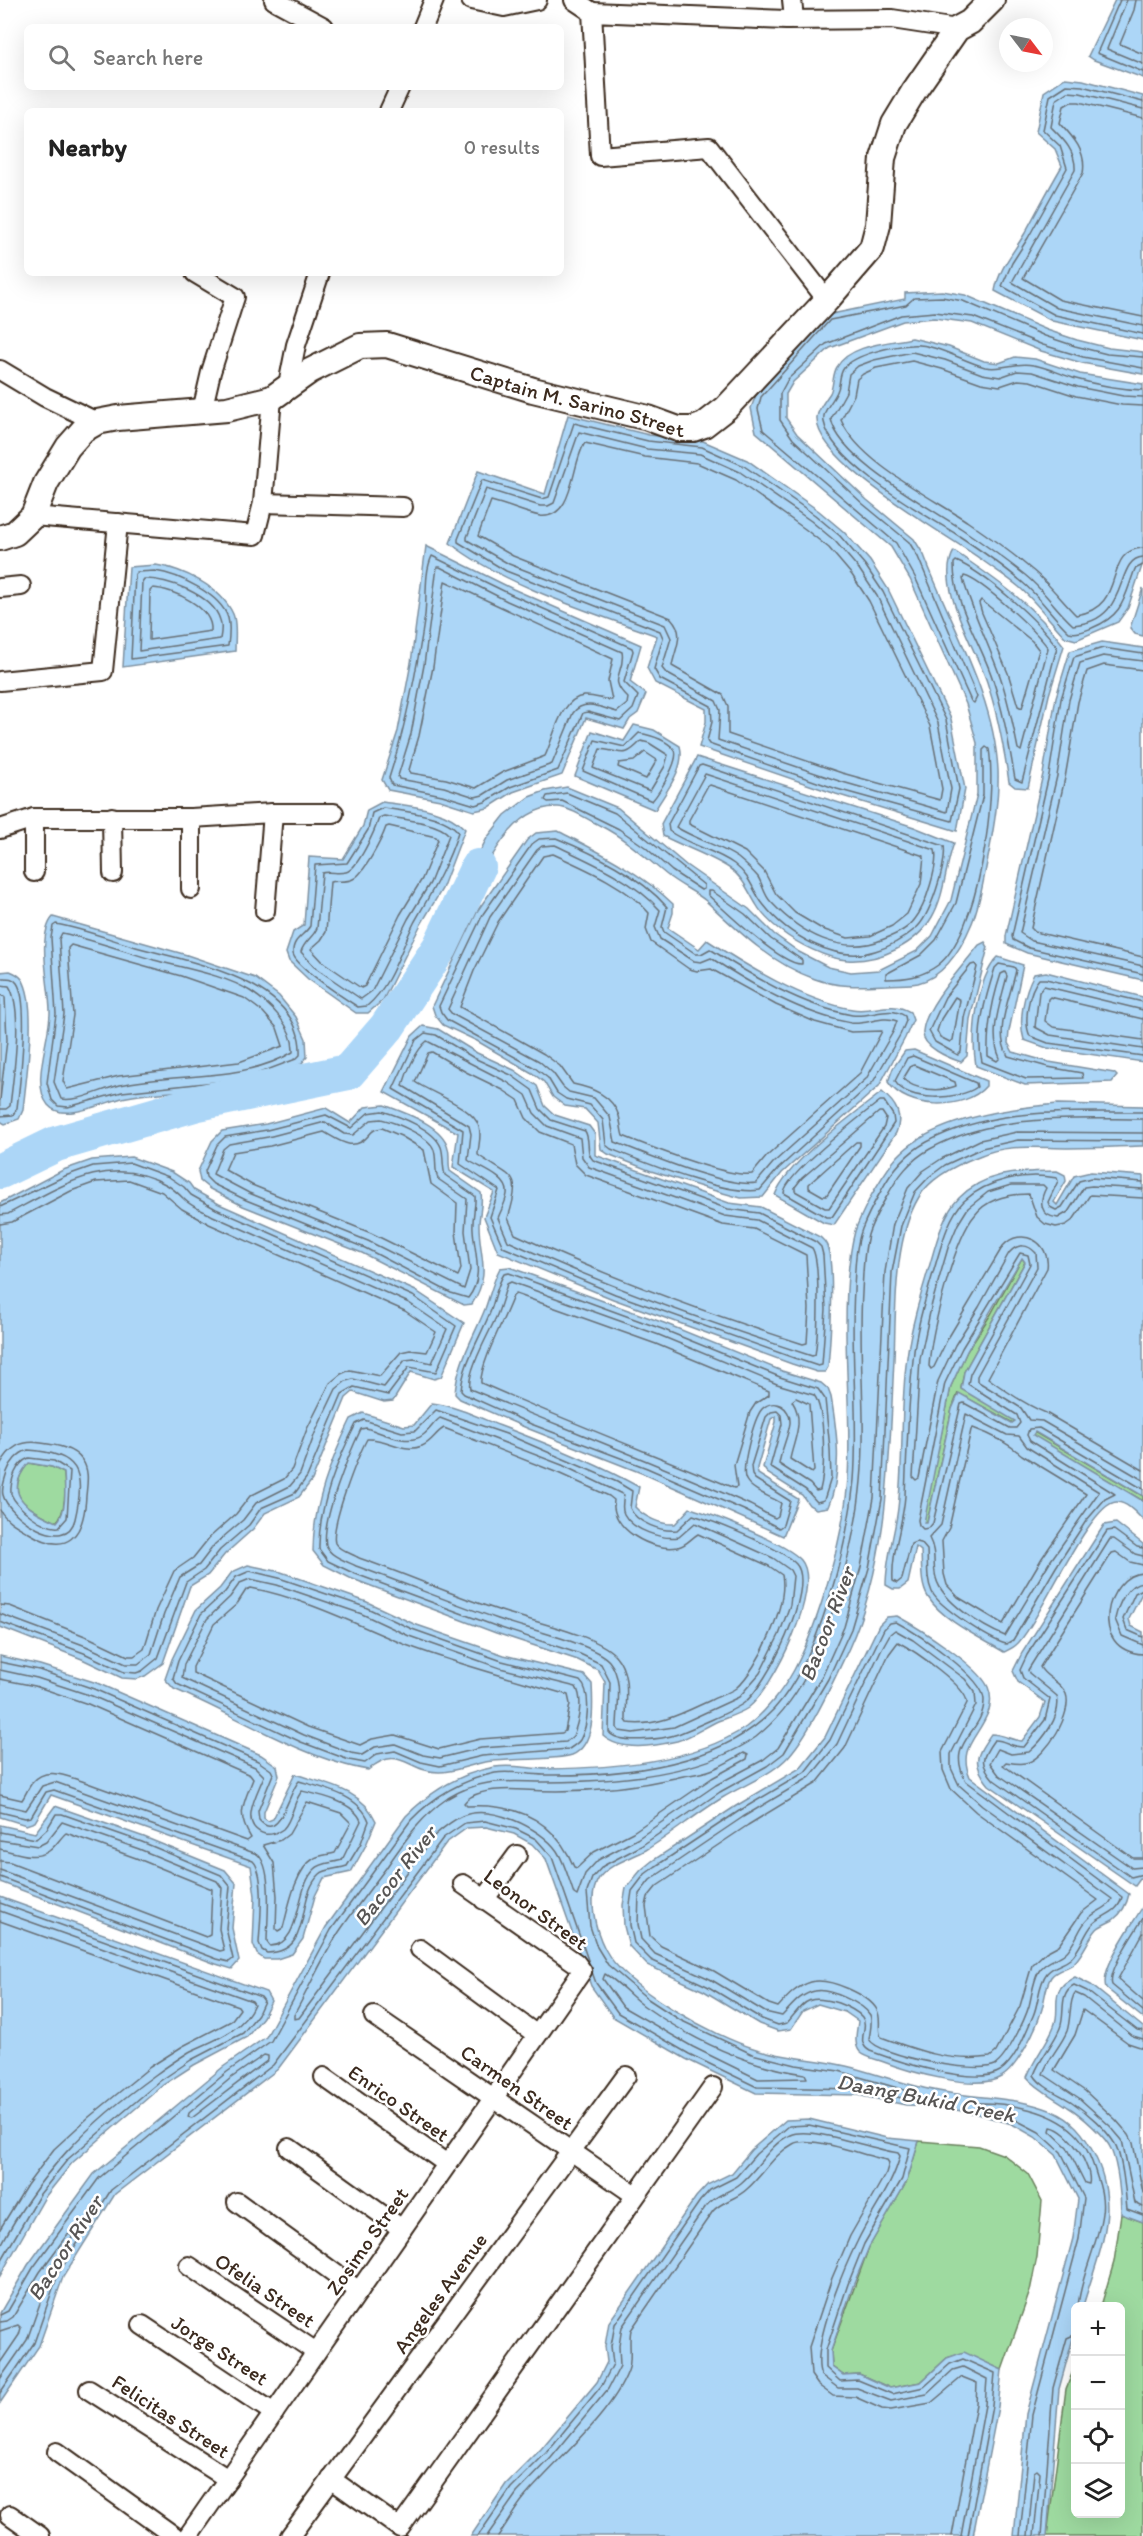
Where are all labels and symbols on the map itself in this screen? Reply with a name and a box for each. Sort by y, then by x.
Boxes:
north arrow [999,18,1053,72]
street label: Captain M. Sarino Street [467,359,684,442]
water label: Bacoor River [793,1561,862,1685]
water label: Bacoor River [347,1819,444,1932]
street label: Leonor Street [479,1863,593,1955]
street label: Carmen Street [456,2039,578,2135]
street label: Enrico Street [344,2059,454,2147]
water label: Daang Bukid Creek [835,2068,1019,2129]
street label: Zosimo Street [321,2182,413,2300]
water label: Bacoor River [21,2188,110,2306]
street label: Angeles Avenue [388,2228,492,2358]
street label: Ofelia Street [210,2247,320,2333]
street label: Jorge Street [167,2309,273,2391]
street label: Felicitas Street [107,2369,235,2463]

